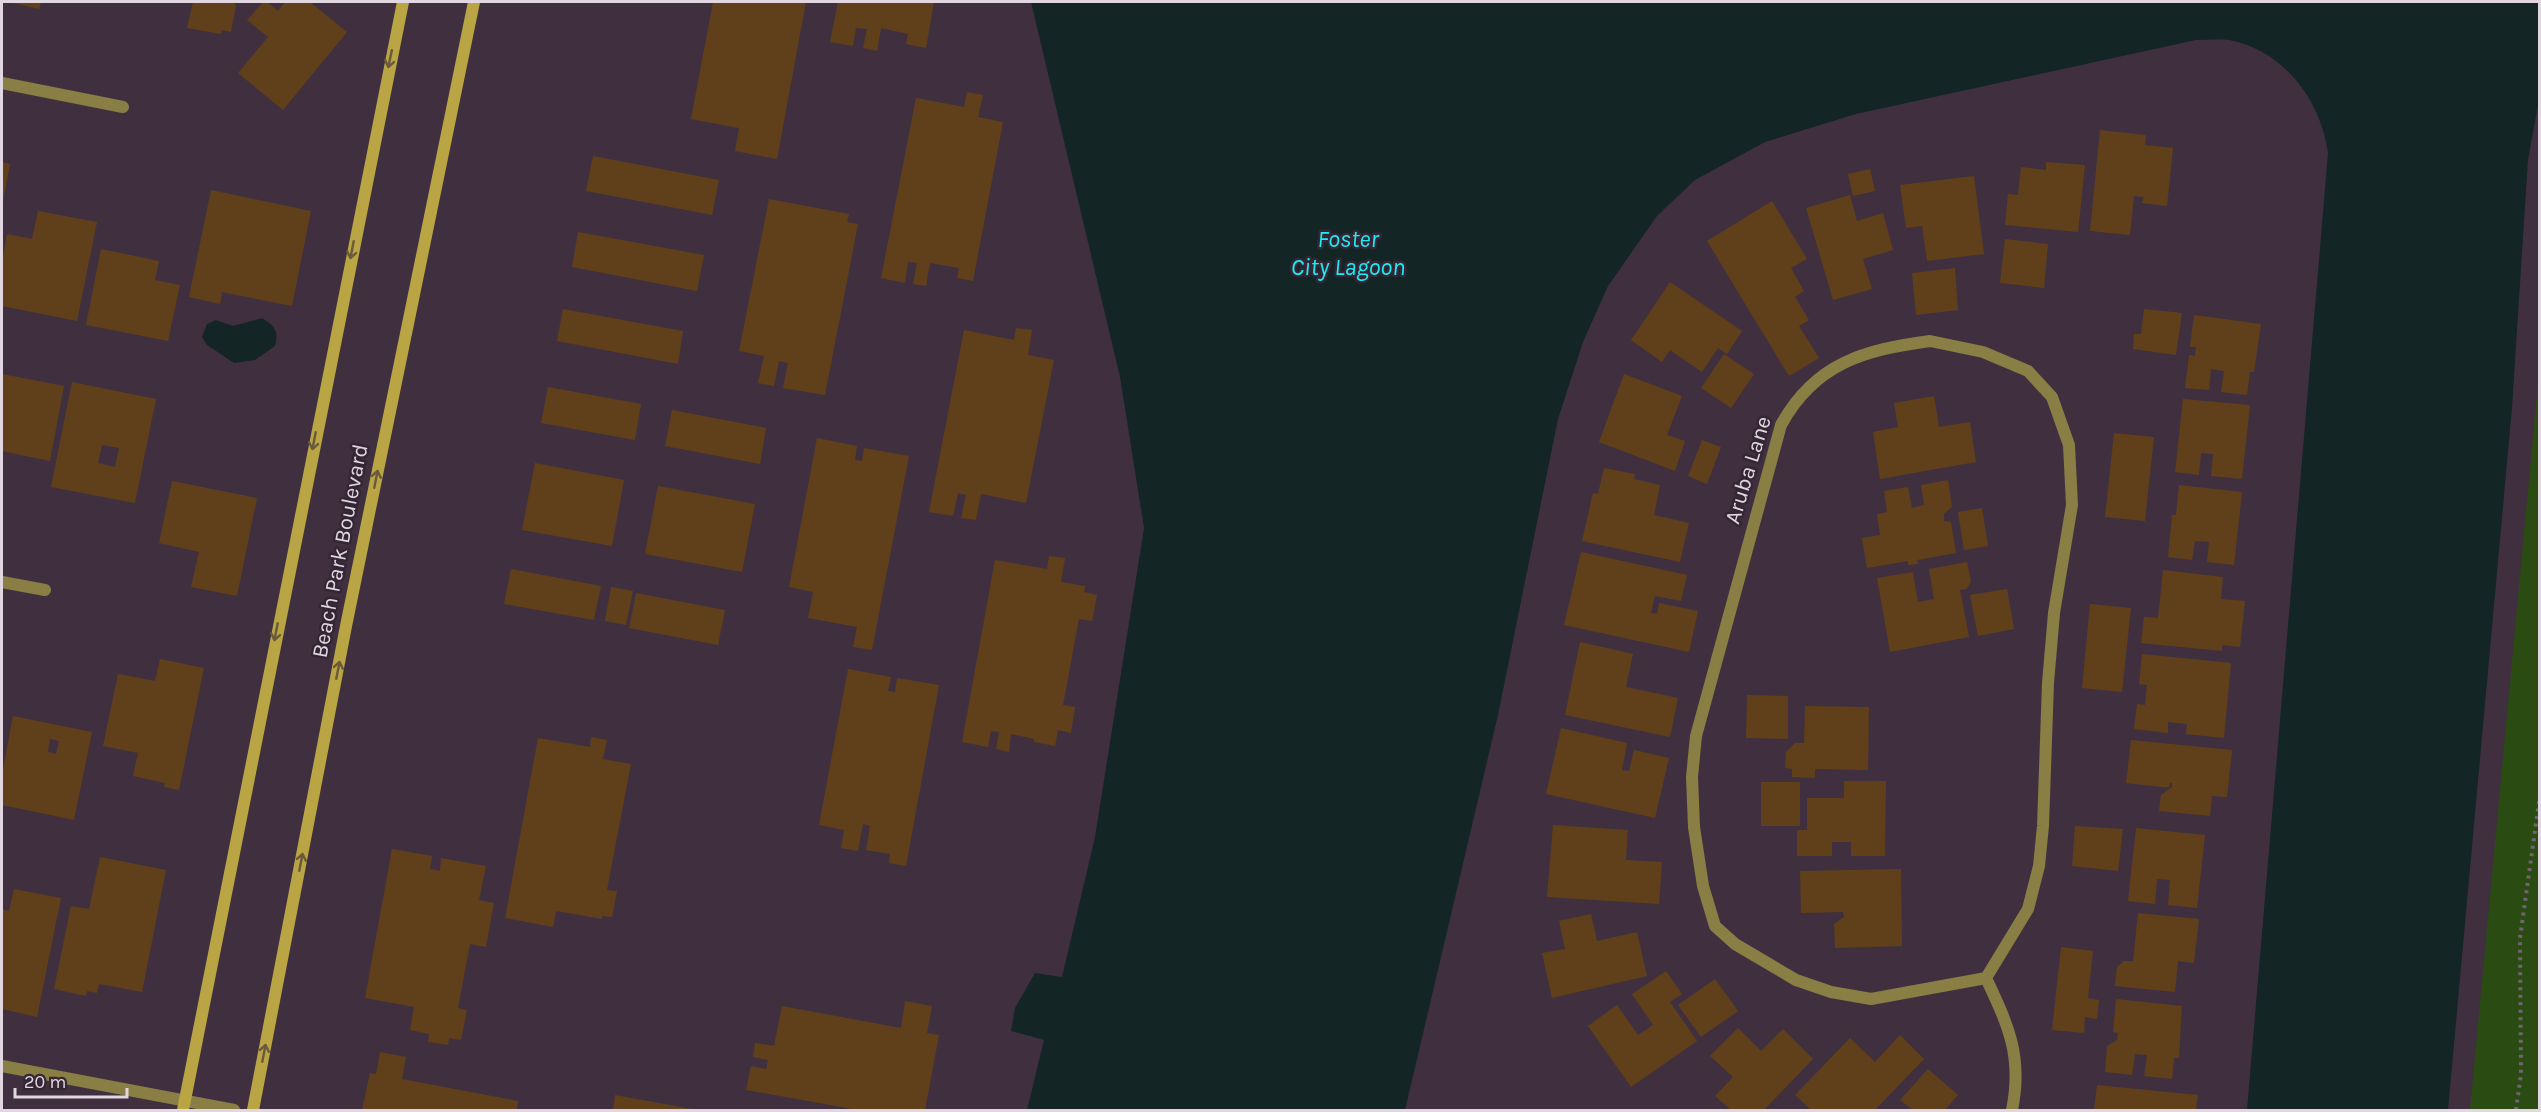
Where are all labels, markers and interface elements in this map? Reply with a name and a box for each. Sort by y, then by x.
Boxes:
one-way arrow [384,49,396,68]
water label: Foster City Lagoon [1291,225,1405,281]
one-way arrow [346,240,357,259]
street label: Aruba Lane [1719,413,1777,527]
one-way arrow [308,431,319,450]
street label: Beach Park Boulevard [306,442,374,660]
one-way arrow [371,470,382,489]
one-way arrow [270,622,281,642]
one-way arrow [333,661,344,680]
one-way arrow [296,852,307,872]
one-way arrow [259,1044,270,1063]
scale bar [15,1061,128,1099]
text: 20 m [24,1071,66,1093]

